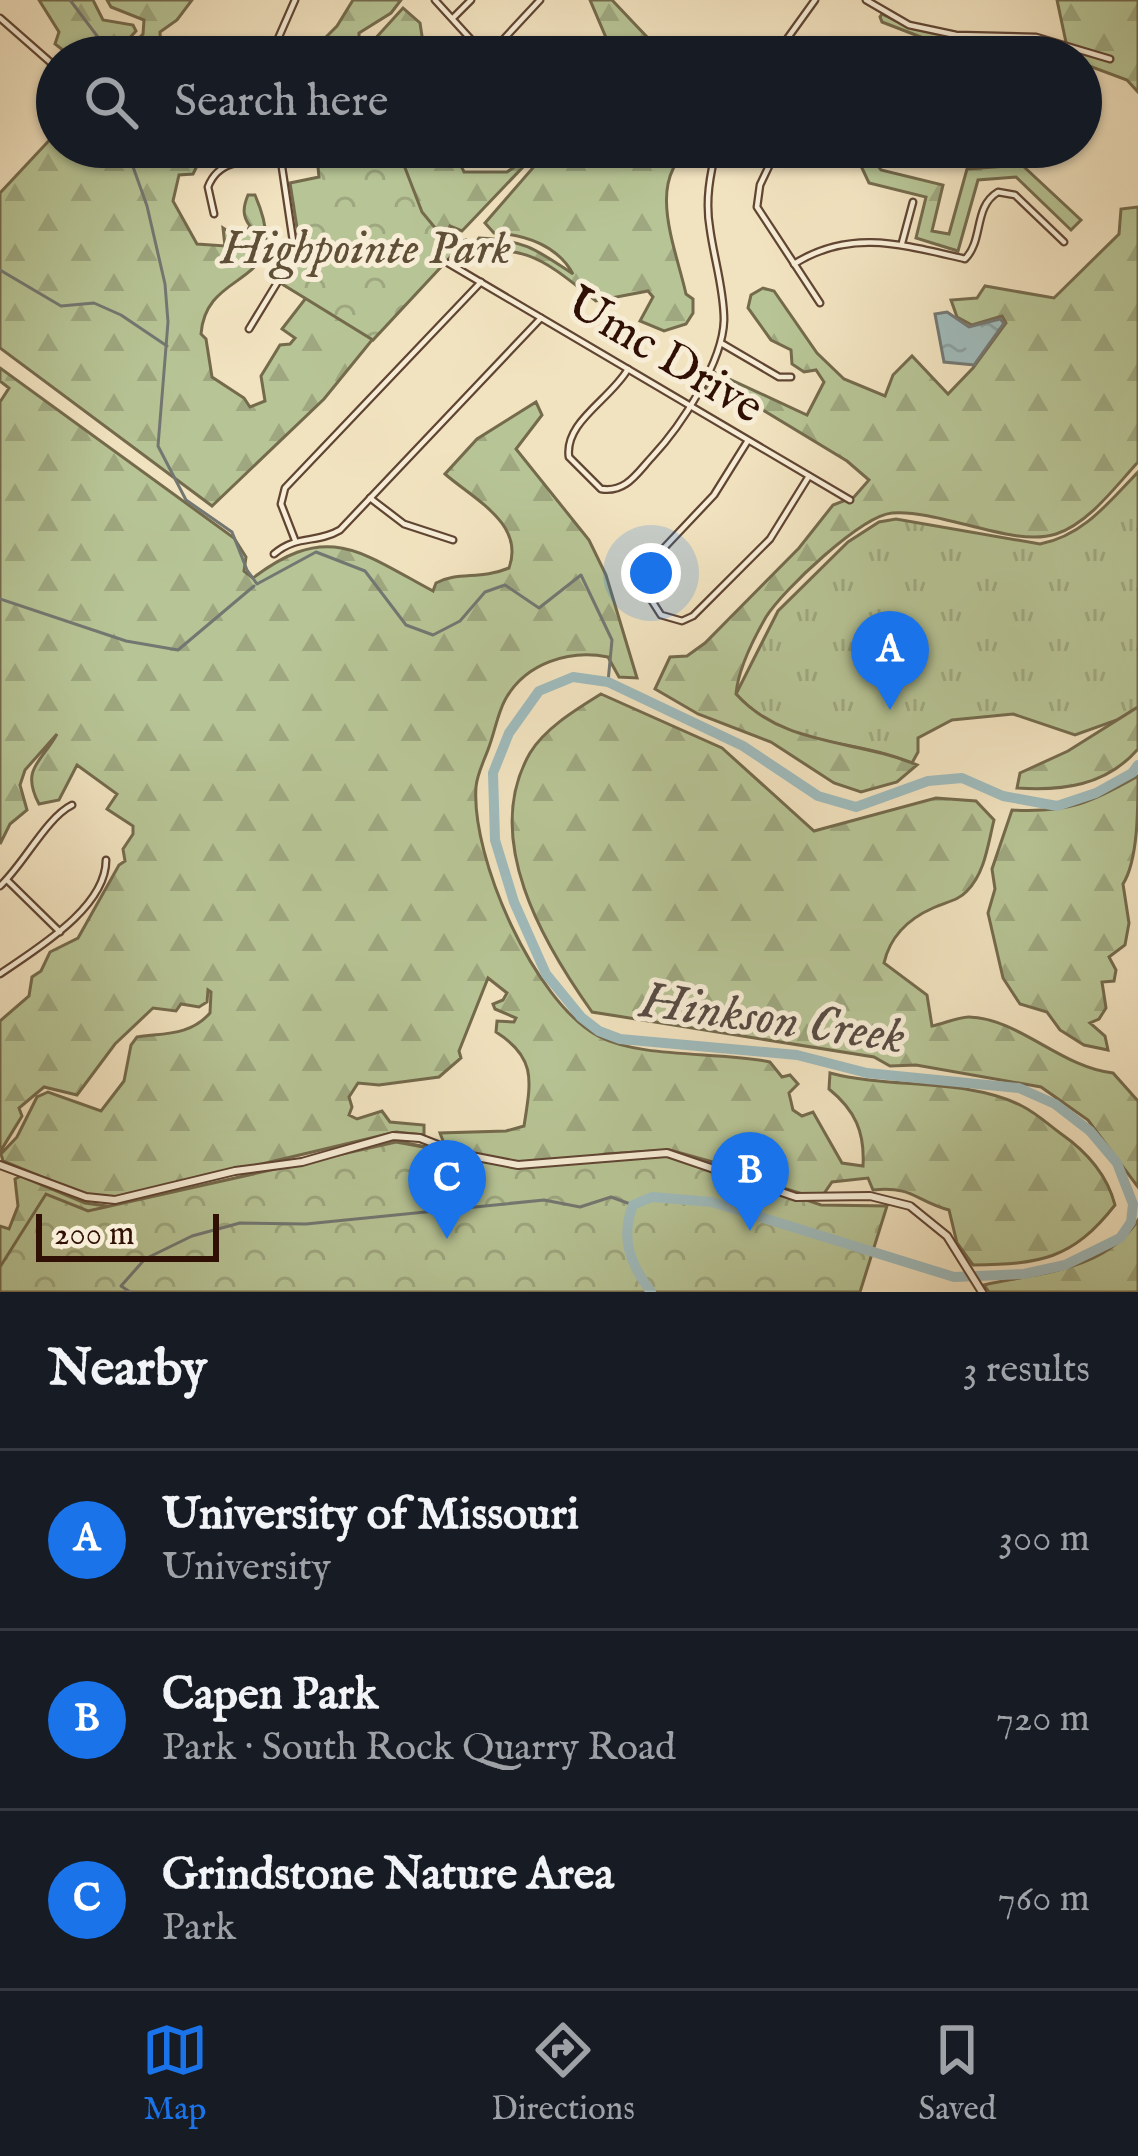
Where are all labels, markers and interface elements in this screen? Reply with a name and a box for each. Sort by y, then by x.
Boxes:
search box [36,36,1102,168]
icon: search [78,69,144,135]
text: Search here [174,74,388,131]
park label: Highpointe Park [219,220,511,280]
street label: Umc Drive [554,274,773,439]
your location [621,543,681,603]
pin: A [851,611,929,710]
water label: Hinkson Creek [634,969,909,1071]
pin: B [711,1132,789,1231]
pin: C [408,1140,486,1239]
scale bar [36,1208,219,1261]
text: 200 m [54,1214,135,1256]
text: Nearby [48,1338,207,1403]
text: 3 results [963,1346,1090,1395]
text: University of Missouri [162,1487,579,1544]
text: A [74,1515,100,1564]
text: 300 m [998,1515,1090,1564]
text: University [162,1544,331,1593]
text: Capen Park [162,1667,378,1724]
text: B [74,1695,100,1744]
text: 720 m [996,1695,1090,1744]
text: Park · South Rock Quarry Road [162,1724,676,1773]
text: Grindstone Nature Area [162,1847,614,1904]
text: C [73,1875,101,1924]
text: 760 m [998,1875,1090,1924]
text: Park [162,1904,236,1953]
tab: Map [142,2017,208,2131]
tab: Directions [491,2017,635,2131]
tab: Saved [918,2017,996,2131]

